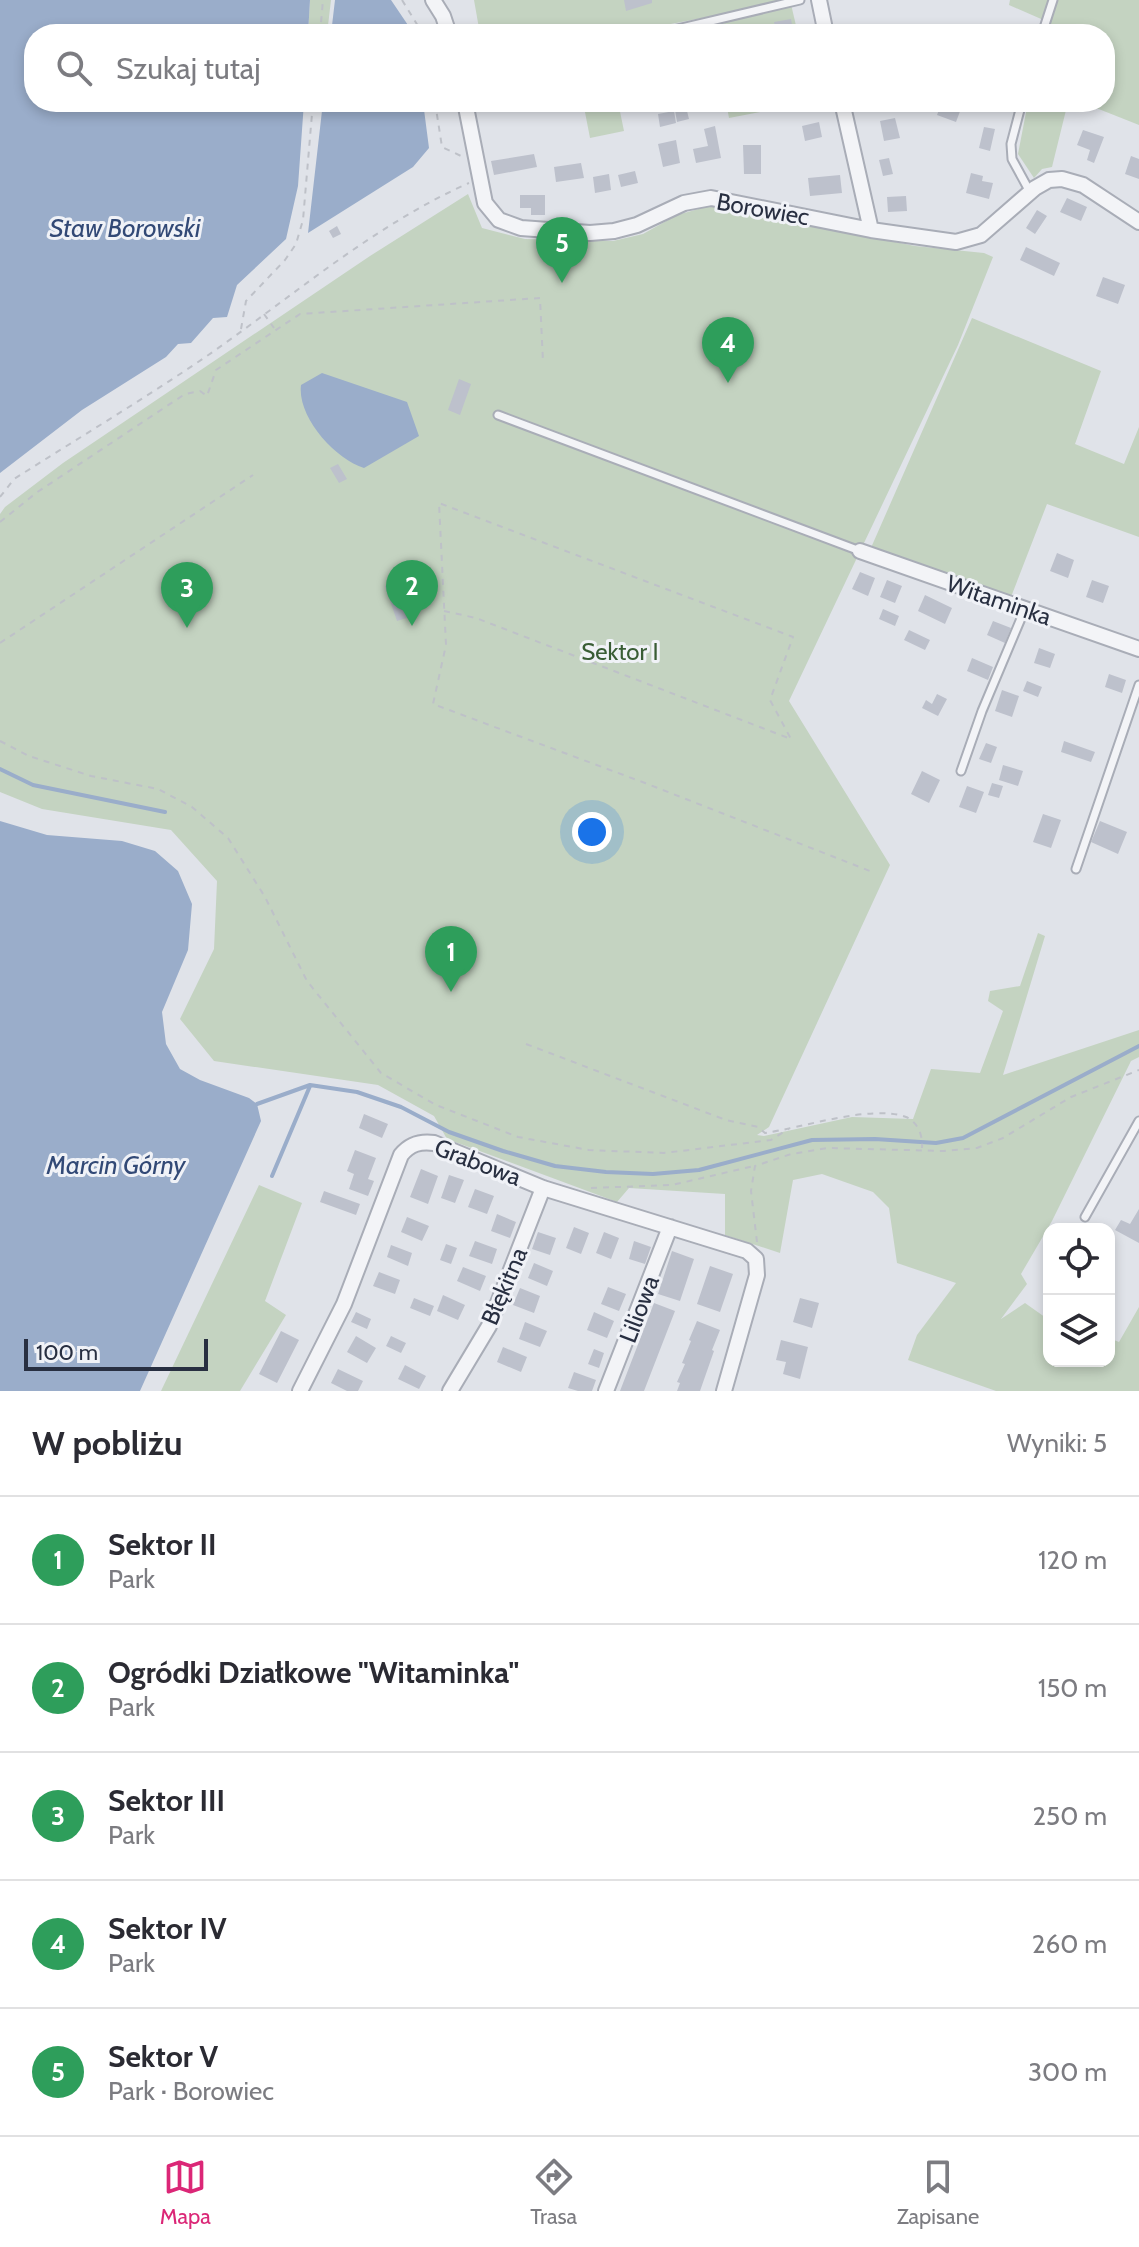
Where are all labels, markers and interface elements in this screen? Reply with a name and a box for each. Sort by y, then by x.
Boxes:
search box [24,24,1115,112]
icon: search [52,46,96,90]
text: Szukaj tutaj [116,50,261,87]
street label: Borowiec [714,187,812,231]
water label: Staw Borowski [49,212,201,244]
pin: 5 [536,217,588,283]
pin: 4 [702,317,754,383]
pin: 2 [386,560,438,626]
pin: 3 [161,562,213,628]
street label: Witaminka [943,569,1056,632]
park label: Sektor I [581,637,659,666]
your location [572,812,612,852]
pin: 1 [425,926,477,992]
street label: Grabowa [431,1132,526,1192]
water label: Marcin Górny [46,1149,186,1181]
map controls [1043,1223,1115,1367]
button: locate [1043,1223,1115,1295]
street label: Błękitna [475,1243,533,1329]
street label: Liliowa [613,1271,665,1347]
button: layers [1043,1295,1115,1367]
scale bar [24,1335,208,1371]
text: 100 m [36,1339,98,1366]
text: W pobliżu [32,1422,183,1464]
text: Wyniki: 5 [1007,1427,1107,1459]
text: Sektor II [108,1526,216,1563]
text: 1 [53,1544,63,1576]
text: 120 m [1038,1544,1107,1576]
text: Park [108,1563,155,1595]
text: Ogródki Działkowe "Witaminka" [108,1654,519,1691]
text: 2 [51,1672,65,1704]
text: 150 m [1038,1672,1107,1704]
text: Park [108,1691,155,1723]
text: Sektor III [108,1782,225,1819]
text: 3 [51,1800,65,1832]
text: 250 m [1033,1800,1107,1832]
text: Park [108,1819,155,1851]
text: Sektor IV [108,1910,227,1947]
text: 4 [50,1928,66,1960]
text: 260 m [1032,1928,1107,1960]
text: Park [108,1947,155,1979]
text: Sektor V [108,2038,218,2075]
text: 5 [51,2056,65,2088]
text: 300 m [1028,2056,1107,2088]
text: Park · Borowiec [108,2075,274,2107]
tab: Mapa [160,2155,211,2230]
tab: Trasa [530,2155,577,2230]
tab: Zapisane [897,2155,979,2230]

